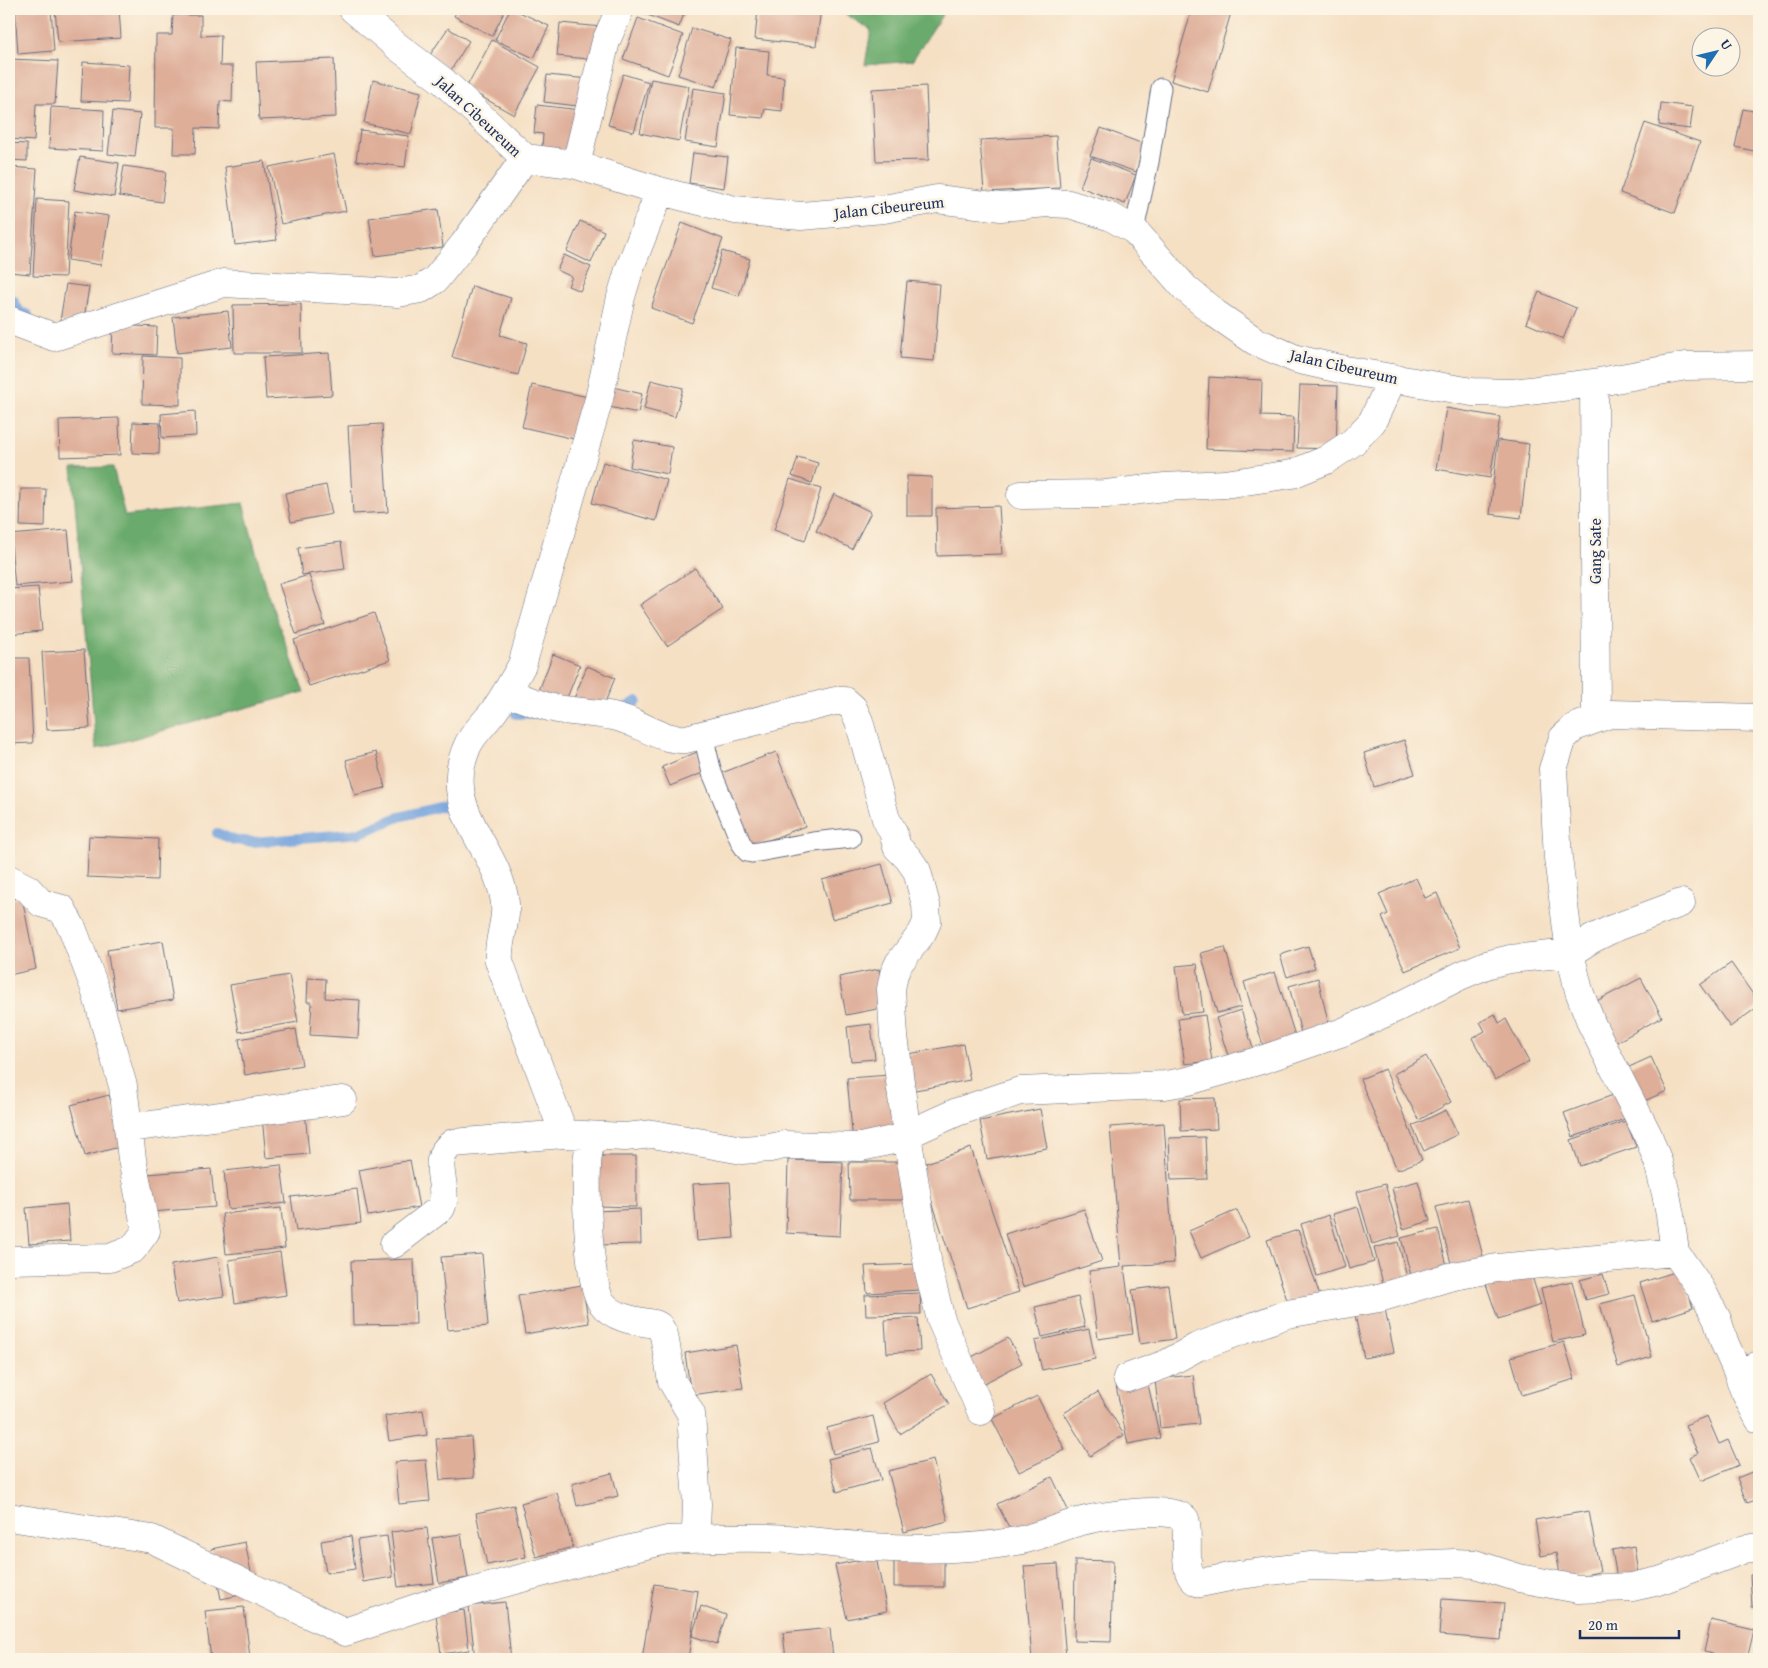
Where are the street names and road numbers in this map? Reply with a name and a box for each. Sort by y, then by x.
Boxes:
street label: Jalan Cibeureum [429,68,528,162]
street label: Jalan Cibeureum [831,189,945,225]
street label: Jalan Cibeureum [1286,341,1400,390]
street label: Gang Sate [1583,518,1607,584]

